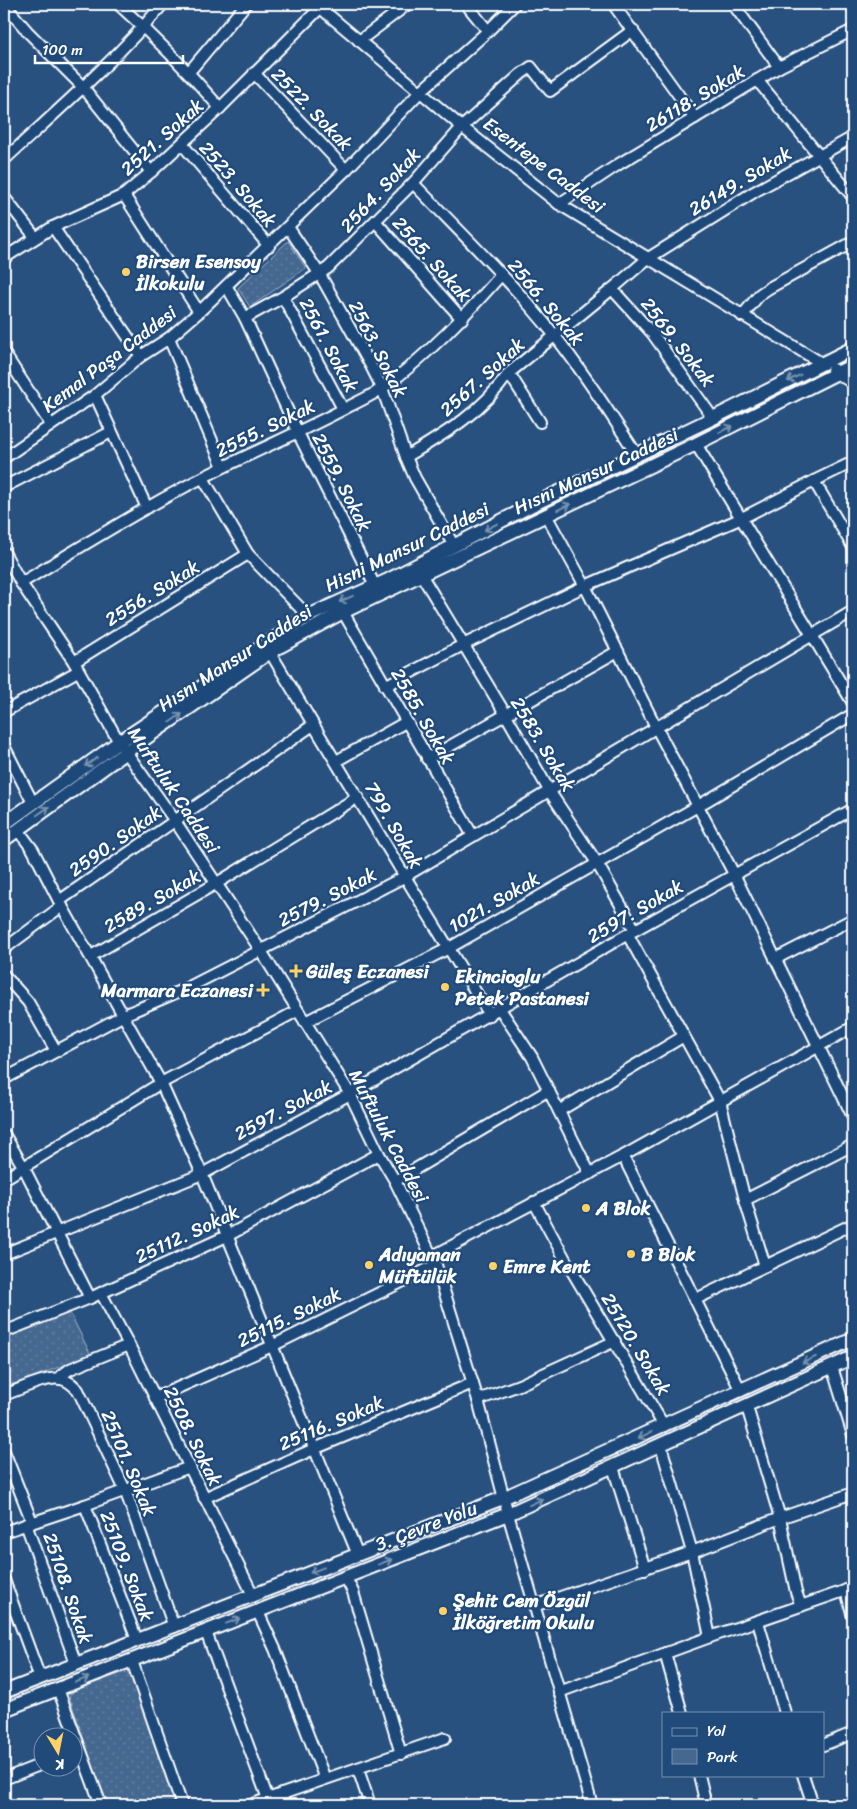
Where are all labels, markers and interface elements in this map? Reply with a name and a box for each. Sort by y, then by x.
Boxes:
scale bar [35,32,182,64]
text: 100 m [42,37,83,63]
street label: 26118. Sokak [639,55,751,141]
street label: 2522. Sokak [263,59,361,159]
street label: 2521. Sokak [112,90,212,184]
street label: Esentepe Caddesi [476,108,613,223]
street label: 2523. Sokak [191,133,285,235]
street label: 26149. Sokak [682,137,798,225]
street label: 2564. Sokak [331,140,429,240]
street label: 2565. Sokak [384,208,480,310]
place label: Birsen Esensoy İlkokulu [135,245,262,300]
street label: 2566. Sokak [499,251,593,353]
marker: Birsen Esensoy İlkokulu [120,266,132,278]
street label: 2569. Sokak [632,290,724,394]
street label: 2561. Sokak [290,292,368,398]
street label: 2563. Sokak [339,294,417,404]
street label: Kemal Paşa Caddesi [34,296,185,421]
street label: 2567. Sokak [431,329,533,425]
one-way arrow [787,374,802,383]
street label: 2555. Sokak [209,390,321,466]
street label: Hısnı Mansur Caddesi [508,418,685,524]
one-way arrow [718,424,733,433]
street label: 2559. Sokak [303,426,381,538]
street label: Hisni Mansur Caddesi [319,492,496,601]
one-way arrow [556,502,571,511]
one-way arrow [484,523,499,532]
street label: 2556. Sokak [98,551,206,635]
one-way arrow [339,594,354,604]
street label: Hısnı Mansur Caddesi [151,595,320,721]
street label: 2585. Sokak [382,661,464,771]
street label: 2583. Sokak [501,690,585,798]
one-way arrow [169,713,183,723]
street label: Muftuluk Caddesi [119,720,229,861]
one-way arrow [85,757,99,767]
street label: 799. Sokak [356,775,432,875]
street label: 2590. Sokak [61,796,169,886]
one-way arrow [36,806,50,816]
street label: 2579. Sokak [272,858,382,936]
street label: 2589. Sokak [97,860,207,942]
street label: 1021. Sokak [442,862,546,942]
street label: 2597. Sokak [580,870,690,952]
place label: Güleş Eczanesi [305,955,431,988]
place label: Ekincioglu Petek Pastanesi [455,960,590,1015]
marker: Güleş Eczanesi [290,965,302,977]
place label: Marmara Eczanesi [100,974,254,1007]
marker: Ekincioglu Petek Pastanesi [439,981,451,993]
marker: Marmara Eczanesi [257,984,269,996]
street label: Muftuluk Caddesi [340,1063,439,1210]
street label: 2597. Sokak [228,1070,338,1150]
place label: A Blok [595,1192,651,1225]
street label: 25112. Sokak [129,1195,245,1273]
marker: A Blok [580,1202,592,1214]
place label: Adıyaman Müftülük [378,1238,461,1293]
place label: B Blok [641,1238,696,1271]
marker: B Blok [625,1248,637,1260]
place label: Emre Kent [503,1250,591,1283]
marker: Adıyaman Müftülük [363,1259,375,1271]
marker: Emre Kent [487,1260,499,1272]
street label: 25115. Sokak [231,1278,347,1356]
street label: 25120. Sokak [592,1286,680,1402]
one-way arrow [802,1355,817,1365]
street label: 2508. Sokak [154,1380,232,1492]
street label: 25116. Sokak [273,1386,389,1460]
street label: 25101. Sokak [92,1405,166,1521]
one-way arrow [638,1430,653,1440]
street label: 3. Çevre Yolu [370,1491,482,1561]
one-way arrow [528,1497,543,1506]
street label: 25109. Sokak [91,1506,163,1626]
street label: 25108. Sokak [33,1528,103,1648]
one-way arrow [377,1557,392,1567]
one-way arrow [310,1567,325,1576]
place label: Şehit Cem Özgül İlköğretim Okulu [452,1584,595,1639]
marker: Şehit Cem Özgül İlköğretim Okulu [437,1605,449,1617]
one-way arrow [225,1616,241,1625]
one-way arrow [74,1675,89,1684]
legend [662,1712,824,1776]
text: Yol [707,1718,726,1744]
north arrow [32,1726,82,1776]
text: Park [707,1744,738,1770]
text: K [52,1751,68,1778]

